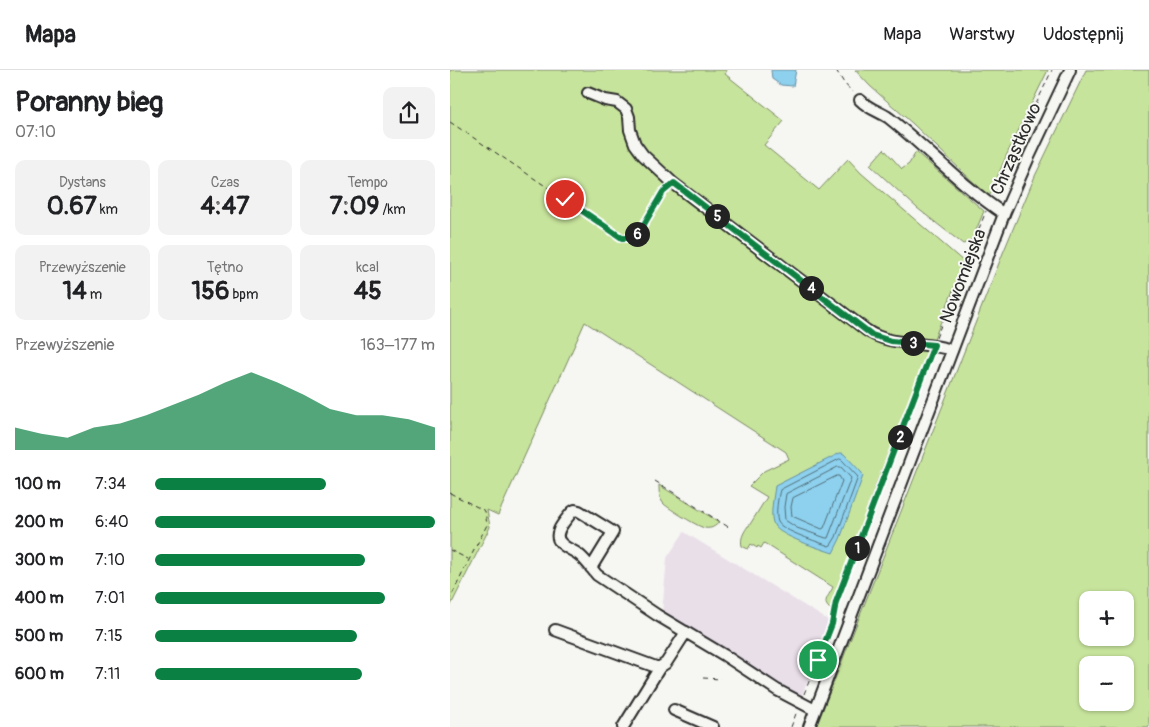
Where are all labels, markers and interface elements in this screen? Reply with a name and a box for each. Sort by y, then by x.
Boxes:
text: Mapa [25,20,76,49]
text: Mapa [883,23,921,46]
text: Warstwy [949,23,1015,46]
text: Udostępnij [1043,23,1124,46]
text: Poranny bieg [15,85,163,120]
button: share [383,87,435,139]
street label: Chrząstkowo [985,99,1047,199]
text: 07:10 [15,122,56,142]
text: Dystans [59,174,106,191]
text: Czas [211,174,239,191]
text: Tempo [348,174,388,191]
pin [544,178,586,220]
icon: check [551,185,579,213]
text: 0.67 [47,191,97,222]
text: 4:47 [201,191,249,222]
text: 7:09 [330,191,379,222]
text: km [97,201,118,218]
text: /km [379,201,406,218]
pin: 5 [704,204,730,228]
text: 5 [714,208,721,225]
pin: 6 [624,222,650,246]
text: 6 [633,226,642,243]
street label: Nowomiejska [935,226,991,326]
text: Przewyższenie [39,259,126,276]
text: Tętno [207,259,243,276]
text: kcal [356,259,379,276]
text: 14 [62,276,87,307]
text: 156 [192,276,229,307]
text: 45 [354,276,382,307]
pin: 4 [798,276,824,300]
text: 4 [807,280,816,297]
text: m [87,286,102,303]
text: bpm [229,286,258,303]
pin: 3 [900,330,926,356]
text: Przewyższenie [15,335,114,355]
text: 163–177 m [360,335,435,355]
text: 3 [910,335,917,352]
pin: 2 [888,424,912,450]
text: 2 [897,429,904,446]
text: 100 m [15,474,61,494]
text: 7:34 [95,474,126,494]
text: 200 m [15,512,63,532]
text: 6:40 [95,512,129,532]
pin: 1 [844,536,870,560]
text: 1 [855,540,860,557]
text: 300 m [15,550,63,570]
text: 7:10 [95,550,125,570]
text: 400 m [15,588,64,608]
text: 7:01 [95,588,125,608]
map controls [1079,591,1134,711]
button: + [1079,591,1134,646]
text: 500 m [15,626,63,646]
text: 7:15 [95,626,123,646]
pin [797,639,839,681]
icon: arrive [804,646,832,674]
button: − [1079,656,1134,711]
text: 600 m [15,664,64,684]
text: 7:11 [95,664,120,684]

